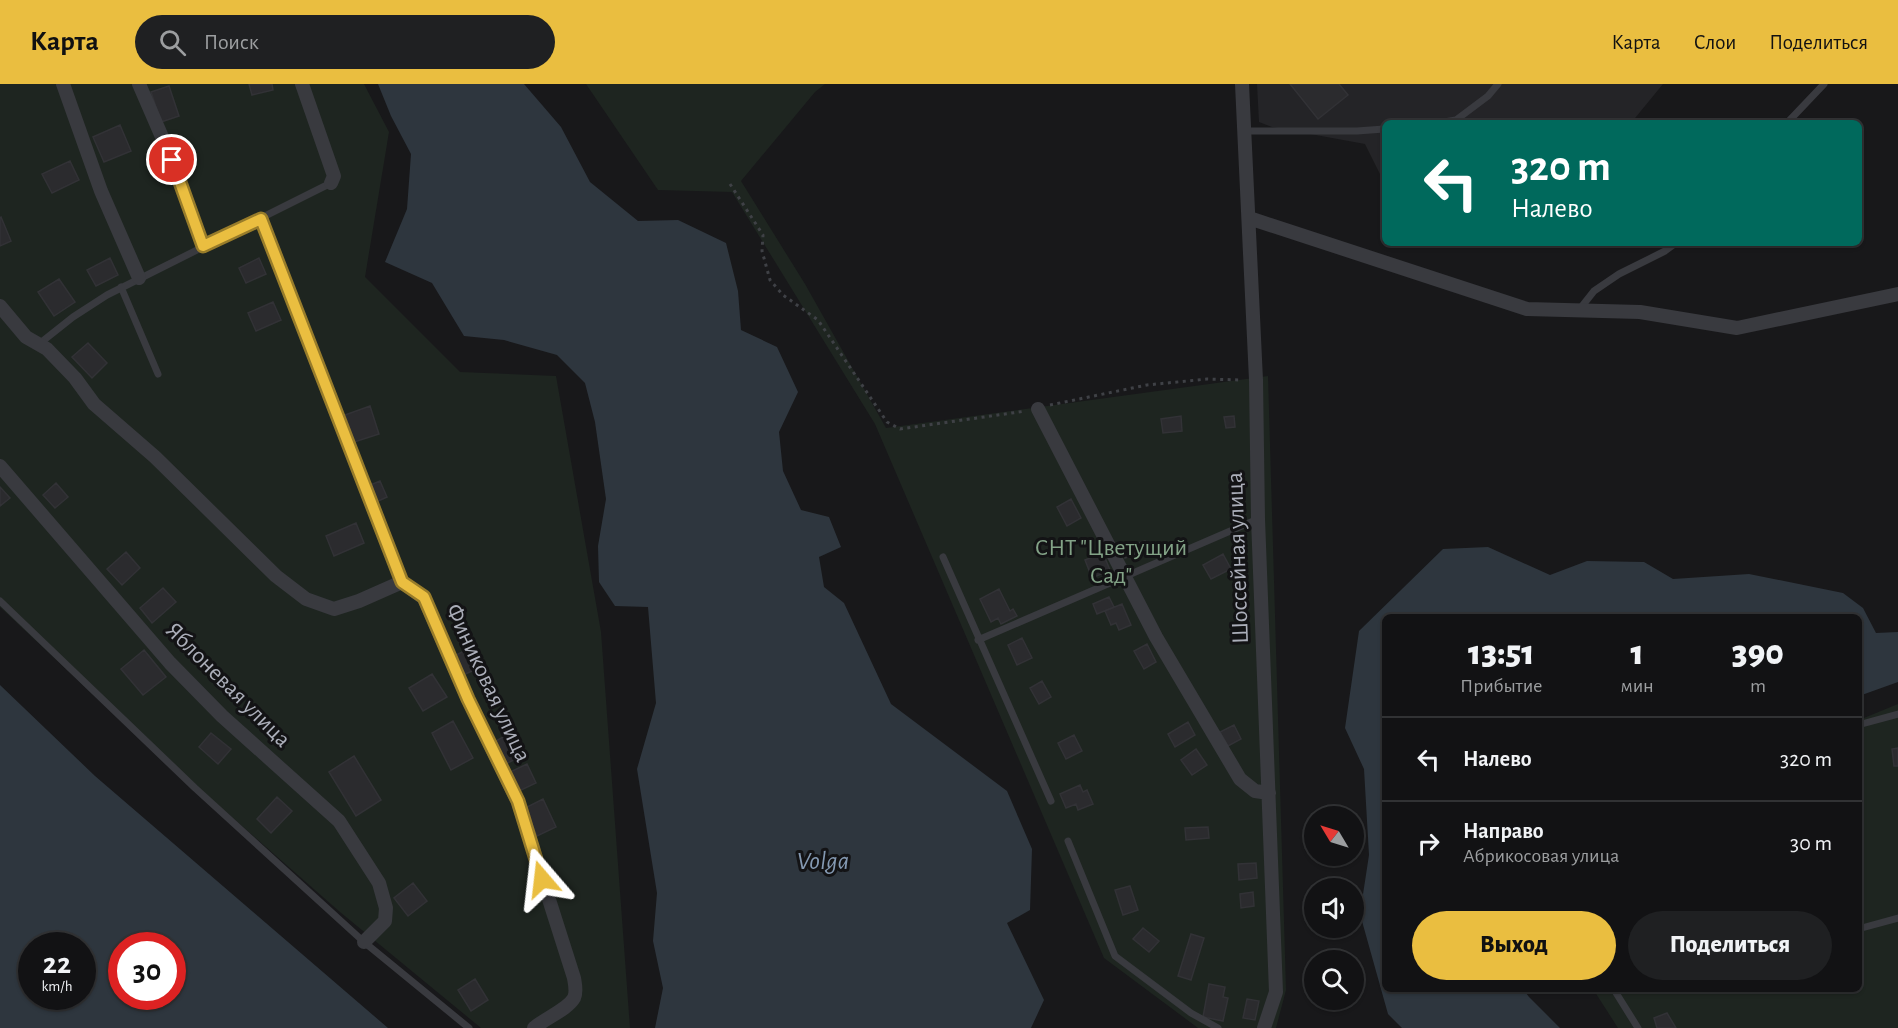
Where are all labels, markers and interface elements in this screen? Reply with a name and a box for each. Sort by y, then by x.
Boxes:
search box [135,15,555,69]
icon: search [156,26,189,59]
text: Карта [30,28,99,56]
text: Поиск [204,31,259,53]
text: Карта [1611,32,1661,53]
text: Слои [1694,32,1736,53]
text: Поделиться [1769,32,1868,53]
pin [146,134,197,185]
icon: arrive [155,143,188,176]
icon: left [1412,144,1490,222]
text: 320 m [1511,146,1611,188]
text: Налево [1511,195,1593,222]
street label: Шоссейная улица [1223,471,1253,644]
park label: СНТ "Цветущий Сад" [1035,536,1187,588]
street label: Финиковая улица [441,600,535,766]
street label: Яблоневая улица [161,618,295,752]
text: 13:51 [1468,635,1534,671]
text: 1 [1631,635,1644,671]
text: 390 [1732,635,1784,671]
text: Прибытие [1460,676,1542,696]
text: мин [1621,676,1654,696]
text: m [1750,676,1766,696]
icon: left [1412,743,1445,776]
text: Налево [1463,748,1532,770]
text: 320 m [1780,748,1832,770]
north arrow [1304,806,1364,866]
map controls [1304,806,1364,1010]
text: Направо [1463,820,1544,842]
icon: right [1412,827,1445,860]
text: 30 m [1790,832,1832,854]
text: Абрикосовая улица [1463,846,1619,866]
position arrow [510,847,574,911]
water label: Volga [797,848,849,874]
button: sound [1304,878,1364,938]
button: Выход [1412,911,1616,980]
button: Поделиться [1628,911,1832,980]
speed limit sign: 30 [108,932,186,1010]
text: 22 [43,949,71,979]
button: search [1304,950,1364,1010]
text: km/h [42,979,72,994]

